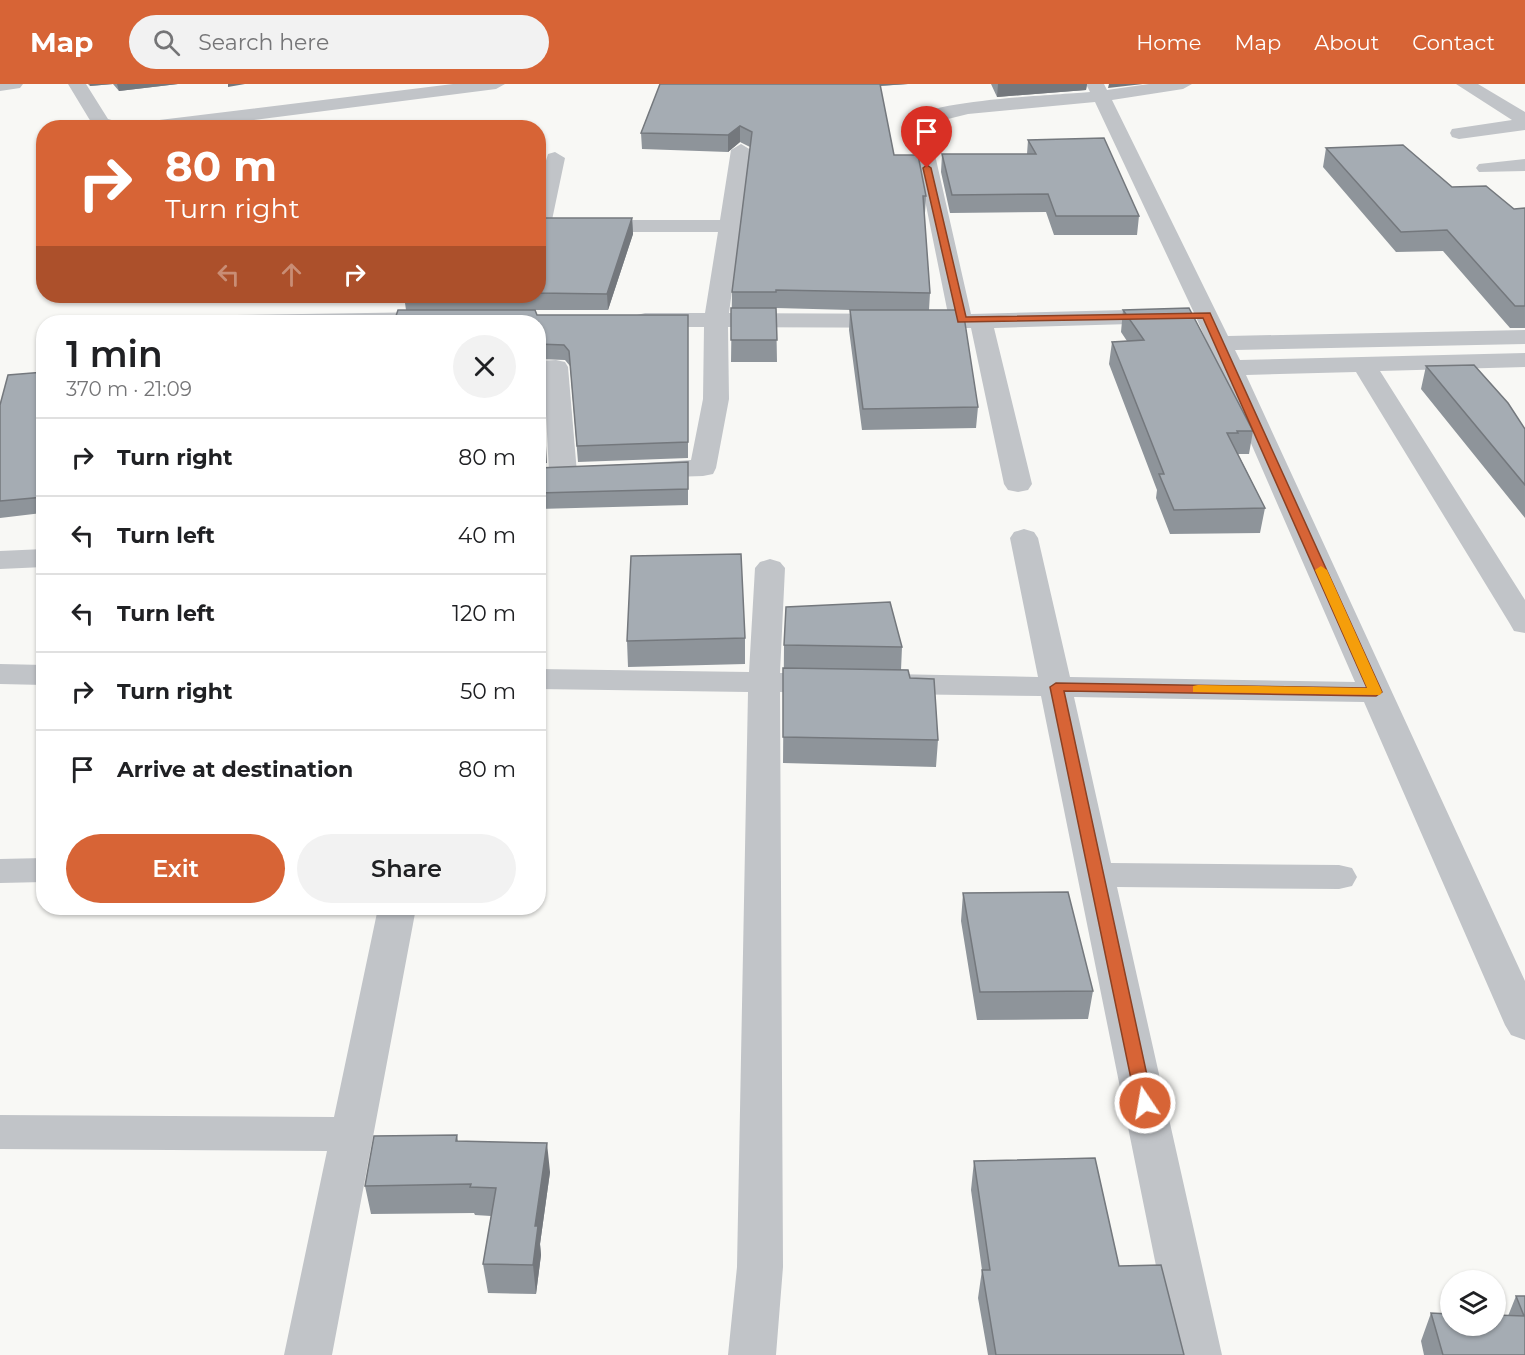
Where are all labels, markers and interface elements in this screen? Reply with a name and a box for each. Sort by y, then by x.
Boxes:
search box [129,15,549,69]
text: Map [30,25,93,59]
icon: search [150,26,183,59]
text: Search here [198,29,329,56]
text: Home [1136,30,1201,55]
text: Map [1234,30,1281,55]
text: About [1314,30,1379,55]
text: Contact [1412,30,1495,55]
pin [901,106,952,168]
icon: arrive [910,115,943,148]
text: 80 m [165,140,277,192]
icon: right [66,144,144,222]
text: Turn right [165,192,300,225]
icon: left [212,258,245,291]
icon: ahead [275,258,308,291]
icon: right [338,258,371,291]
text: 1 min [66,332,163,376]
button: close [453,335,516,398]
text: 370 m · 21:09 [66,377,192,401]
icon: right [66,441,99,474]
text: Turn right [117,444,232,471]
text: 80 m [458,444,516,471]
icon: left [66,519,99,552]
text: Turn left [117,522,215,549]
text: 40 m [458,522,516,549]
icon: left [66,597,99,630]
text: Turn left [117,600,215,627]
text: 120 m [452,600,516,627]
icon: right [66,675,99,708]
text: Turn right [117,678,232,705]
text: 50 m [460,678,516,705]
icon: arrive [66,753,99,786]
text: Arrive at destination [117,756,353,783]
text: 80 m [458,756,516,783]
button: Exit [66,834,285,903]
button: Share [297,834,516,903]
position arrow [1113,1071,1177,1135]
map controls [1440,1270,1506,1336]
button: layers [1440,1270,1506,1336]

